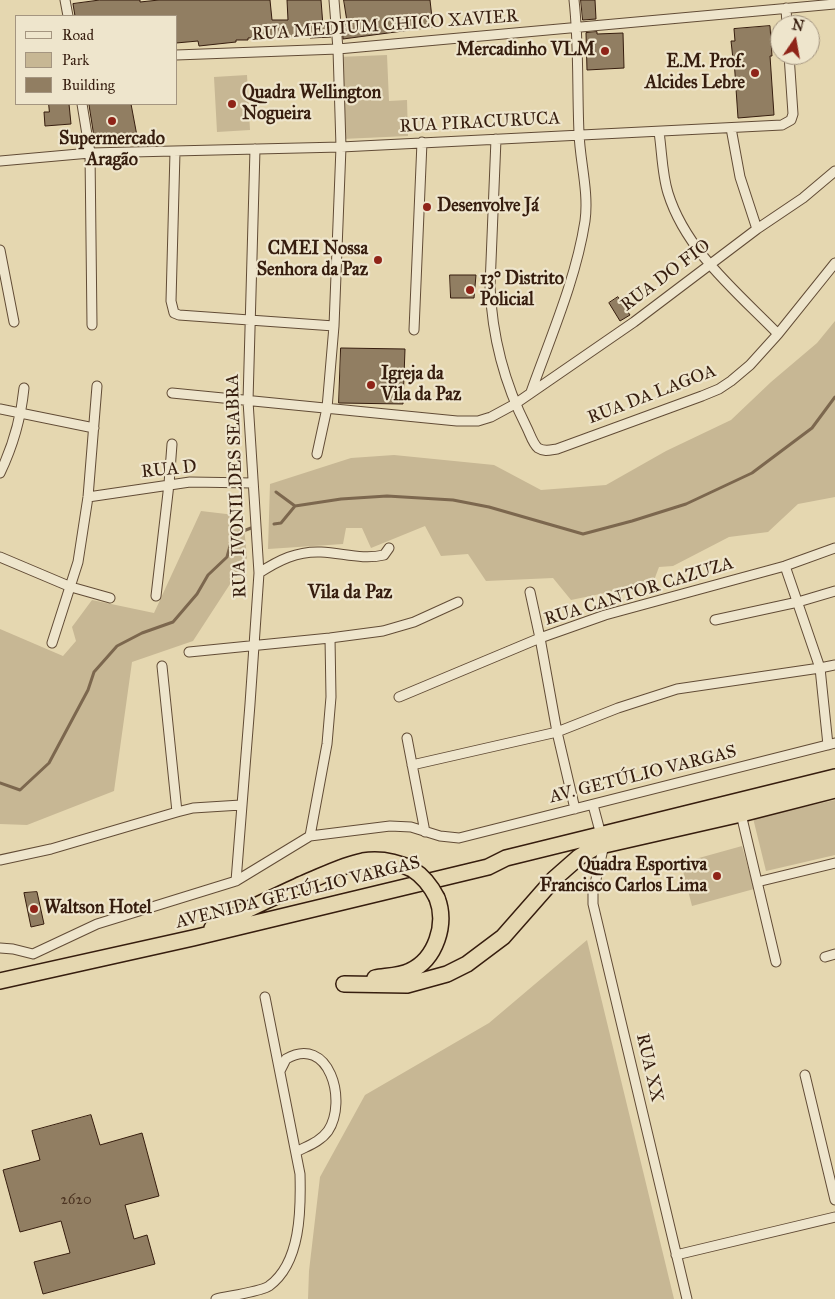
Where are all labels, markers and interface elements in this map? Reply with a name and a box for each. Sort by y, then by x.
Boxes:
street label: RUA MEDIUM CHICO XAVIER [251,6,519,46]
legend [15,15,178,105]
north arrow [770,15,820,65]
text: N [790,16,806,35]
text: Road [62,26,94,44]
place label: Mercadinho VLM [456,40,595,62]
marker: Mercadinho VLM [599,45,611,57]
text: Park [62,51,89,69]
place label: E.M. Prof. Alcides Lebre [645,52,745,94]
marker: E.M. Prof. Alcides Lebre [749,67,761,79]
text: Building [62,76,115,94]
place label: Quadra Wellington Nogueira [242,83,381,126]
marker: Quadra Wellington Nogueira [226,98,238,110]
street label: RUA PIRACURUCA [399,108,561,138]
marker: Supermercado Aragão [106,115,118,127]
place label: Supermercado Aragão [59,129,165,172]
place label: Desenvolve Já [437,196,539,218]
marker: Desenvolve Já [421,201,433,213]
street label: RUA DO FIO [617,235,715,317]
place label: CMEI Nossa Senhora da Paz [257,239,368,282]
marker: CMEI Nossa Senhora da Paz [372,254,384,266]
place label: 13° Distrito Policial [480,269,564,312]
marker: 13° Distrito Policial [464,284,476,296]
street label: RUA DA LAGOA [585,361,719,429]
place label: Igreja da Vila da Paz [381,364,461,406]
street label: RUA IVONILDES SEABRA [222,373,252,599]
marker: Igreja da Vila da Paz [365,379,377,391]
street label: RUA D [140,456,198,484]
street label: RUA CANTOR CAZUZA [542,553,736,631]
district label: Vila da Paz [308,582,392,604]
street label: AV. GETÚLIO VARGAS [547,741,739,809]
street label: AVENIDA GETÚLIO VARGAS [173,852,423,934]
place label: Quadra Esportiva Francisco Carlos Lima [540,855,707,898]
marker: Quadra Esportiva Francisco Carlos Lima [711,870,723,882]
place label: Waltson Hotel [44,898,152,920]
marker: Waltson Hotel [28,903,40,915]
street label: RUA XX [631,1032,667,1104]
house number: 2620 [60,1191,92,1209]

